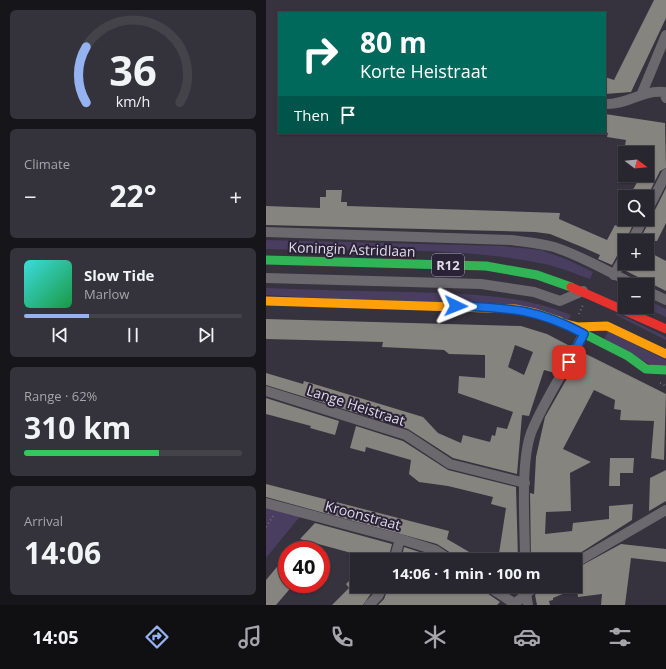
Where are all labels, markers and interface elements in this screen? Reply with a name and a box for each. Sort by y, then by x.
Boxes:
text: 80 m [360,23,427,61]
icon: right [294,28,346,80]
text: 36 [109,41,157,97]
text: Korte Heistraat [360,59,487,83]
text: km/h [116,91,150,110]
icon: arrive [337,104,359,126]
text: Then [294,105,329,125]
north arrow [618,146,654,182]
map controls [618,146,654,314]
text: Climate [24,155,70,173]
text: 22° [109,175,157,216]
text: − [24,181,37,211]
text: + [229,181,242,211]
button: search [618,190,654,226]
button: + [618,234,654,270]
street label: Koningin Astridlaan [288,237,416,261]
road number: R12 [432,254,464,276]
text: Slow Tide [84,265,154,285]
button: − [618,278,654,314]
text: Marlow [84,285,129,303]
position arrow [435,285,477,327]
icon: previous [49,324,71,346]
icon: pause [122,324,144,346]
icon: next [195,324,217,346]
pin [552,345,586,379]
icon: arrive [558,351,580,373]
street label: Lange Heistraat [304,380,408,430]
text: Range · 62% [24,387,97,405]
text: 310 km [24,407,131,448]
street label: Kroonstraat [323,496,403,534]
text: Arrival [24,512,63,530]
text: 14:06 [24,532,101,573]
speed limit sign: 40 [278,541,330,593]
text: 14:06 · 1 min · 100 m [392,563,540,583]
icon: directions [143,623,171,651]
icon: music [236,623,264,651]
icon: phone [328,623,356,651]
icon: climate [421,623,449,651]
icon: car [513,623,541,651]
icon: filters [606,623,634,651]
text: 14:05 [32,625,79,649]

